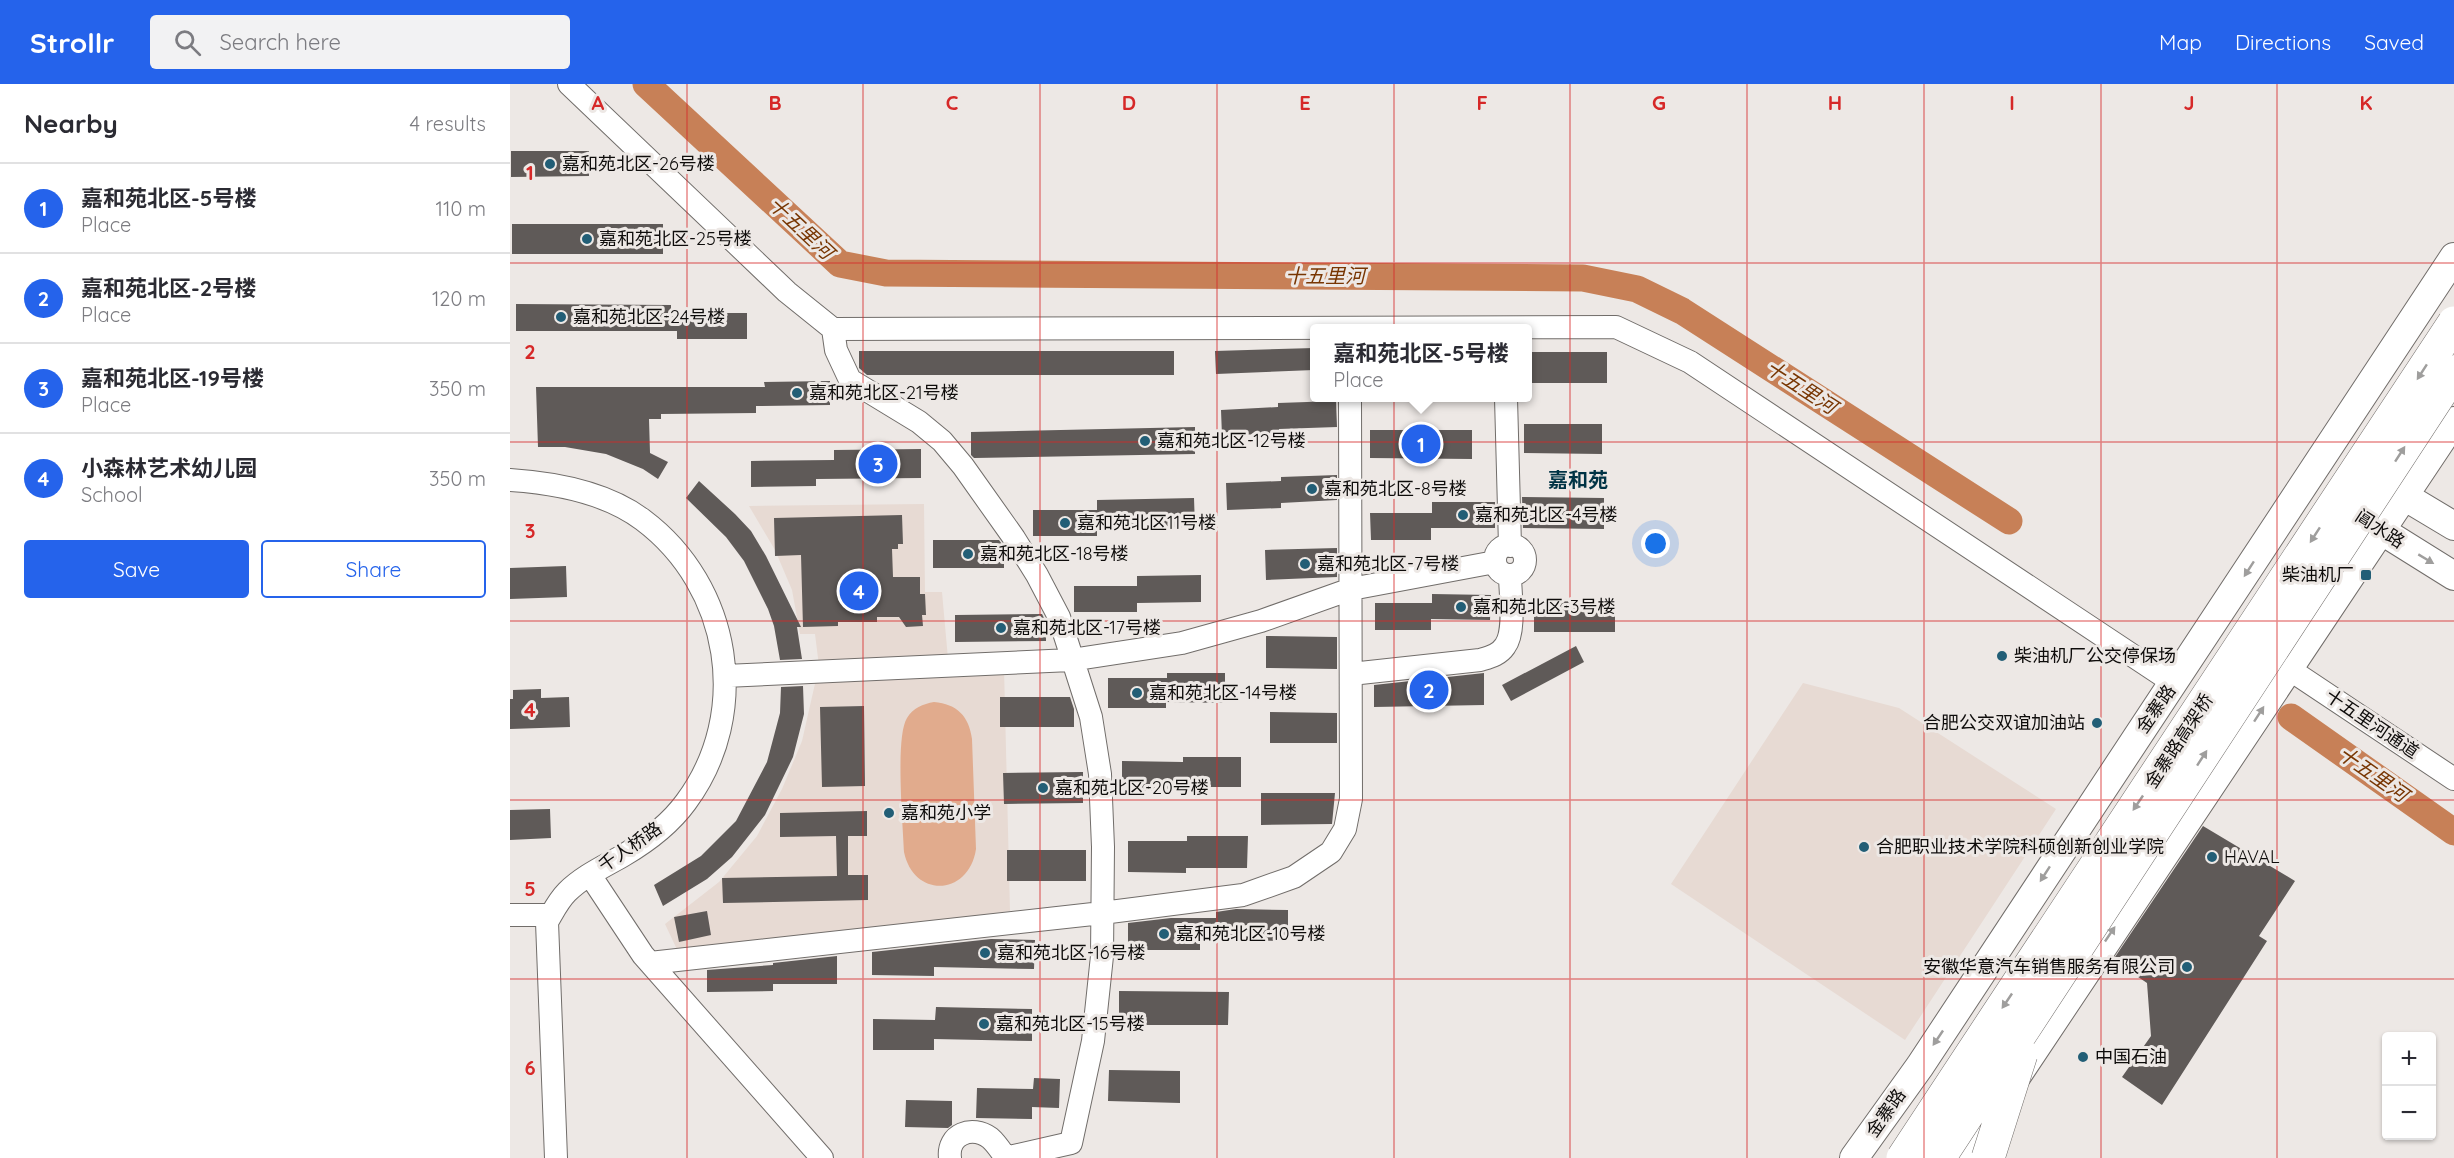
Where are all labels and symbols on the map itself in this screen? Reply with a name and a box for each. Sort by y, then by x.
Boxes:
text: A [592,90,605,115]
text: B [768,90,782,115]
text: C [946,90,959,115]
text: D [1122,90,1136,115]
text: E [1299,90,1311,115]
text: F [1476,90,1488,115]
text: G [1652,90,1666,115]
text: H [1828,90,1842,115]
text: I [2009,90,2015,115]
text: J [2183,90,2195,115]
text: K [2359,90,2373,115]
place label: 嘉和苑北区-26号楼 [562,152,715,175]
marker: 嘉和苑北区-26号楼 [543,157,557,171]
text: 1 [526,160,534,185]
water label: 十五里河 [764,191,842,267]
place label: 嘉和苑北区-25号楼 [599,227,752,250]
marker: 嘉和苑北区-25号楼 [580,232,594,246]
water label: 十五里河 [1285,263,1369,288]
place label: 嘉和苑北区-24号楼 [573,305,725,328]
marker: 嘉和苑北区-24号楼 [554,310,568,324]
text: 2 [524,339,536,364]
water label: 十五里河 [1761,354,1845,421]
one-way arrow [2417,364,2428,380]
place label: 嘉和苑北区-21号楼 [809,381,959,404]
marker: 嘉和苑北区-21号楼 [790,386,804,400]
pin: 1 [1402,422,1440,466]
place label: 嘉和苑北区-12号楼 [1157,429,1306,452]
marker: 嘉和苑北区-12号楼 [1138,434,1152,448]
pin: 3 [858,442,898,487]
one-way arrow [2394,446,2405,462]
district label: 嘉和苑 [1548,467,1608,492]
place label: 嘉和苑北区-8号楼 [1324,477,1467,500]
marker: 嘉和苑北区-8号楼 [1305,482,1319,496]
place label: 嘉和苑北区-4号楼 [1475,503,1618,526]
street label: 阊水路 [2351,504,2409,553]
marker: 嘉和苑北区-4号楼 [1456,508,1470,522]
place label: 嘉和苑北区11号楼 [1077,511,1216,534]
marker: 嘉和苑北区11号楼 [1058,516,1072,530]
text: 3 [525,518,535,543]
one-way arrow [2309,527,2320,543]
your location [1641,529,1670,558]
place label: 嘉和苑北区-18号楼 [980,542,1129,565]
marker: 嘉和苑北区-18号楼 [961,547,975,561]
place label: 嘉和苑北区-7号楼 [1317,552,1459,575]
one-way arrow [2418,553,2434,564]
marker: 嘉和苑北区-7号楼 [1298,557,1312,571]
one-way arrow [2244,561,2255,577]
place label: 柴油机厂 [2282,563,2354,586]
pin: 4 [840,568,878,614]
marker: 柴油机厂 [2359,568,2373,582]
place label: 嘉和苑北区-3号楼 [1473,595,1615,618]
marker: 嘉和苑北区-3号楼 [1454,600,1468,614]
place label: 嘉和苑北区-17号楼 [1013,616,1161,639]
marker: 嘉和苑北区-17号楼 [994,621,1008,635]
place label: 柴油机厂公交停保场 [2014,644,2176,667]
marker: 柴油机厂公交停保场 [1995,649,2009,663]
pin: 2 [1410,668,1448,712]
street label: 金寨路 [2131,680,2180,737]
place label: 嘉和苑北区-14号楼 [1149,681,1297,704]
street label: 十五里河通道 [2321,684,2423,763]
marker: 嘉和苑北区-14号楼 [1130,686,1144,700]
street label: 金寨路高架桥 [2140,689,2218,792]
text: 4 [524,697,536,722]
one-way arrow [2253,707,2265,723]
place label: 合肥公交双谊加油站 [1923,711,2085,734]
marker: 合肥公交双谊加油站 [2090,716,2104,730]
water label: 十五里河 [2333,740,2416,809]
one-way arrow [2196,750,2207,766]
place label: 嘉和苑北区-20号楼 [1055,776,1209,799]
marker: 嘉和苑北区-20号楼 [1036,781,1050,795]
one-way arrow [2133,795,2144,811]
place label: 嘉和苑小学 [901,801,991,824]
marker: 嘉和苑小学 [882,806,896,820]
street label: 千人桥路 [594,817,666,877]
place label: 合肥职业技术学院科硕创新创业学院 [1876,835,2164,858]
marker: 合肥职业技术学院科硕创新创业学院 [1857,840,1871,854]
place label: HAVAL [2224,845,2280,868]
marker: HAVAL [2205,850,2219,864]
one-way arrow [2040,866,2051,883]
text: 5 [524,876,536,901]
place label: 嘉和苑北区-10号楼 [1176,922,1326,945]
one-way arrow [2105,926,2116,942]
marker: 嘉和苑北区-10号楼 [1157,927,1171,941]
place label: 嘉和苑北区-16号楼 [997,941,1146,964]
marker: 嘉和苑北区-16号楼 [978,946,992,960]
place label: 安徽华意汽车销售服务有限公司 [1923,955,2175,978]
marker: 安徽华意汽车销售服务有限公司 [2180,960,2194,974]
one-way arrow [2001,992,2013,1008]
place label: 嘉和苑北区-15号楼 [996,1012,1145,1035]
marker: 嘉和苑北区-15号楼 [977,1017,991,1031]
one-way arrow [1933,1029,1944,1046]
place label: 中国石油 [2095,1045,2167,1068]
marker: 中国石油 [2076,1050,2090,1064]
text: 6 [524,1055,536,1080]
street label: 金寨路 [1861,1084,1910,1141]

